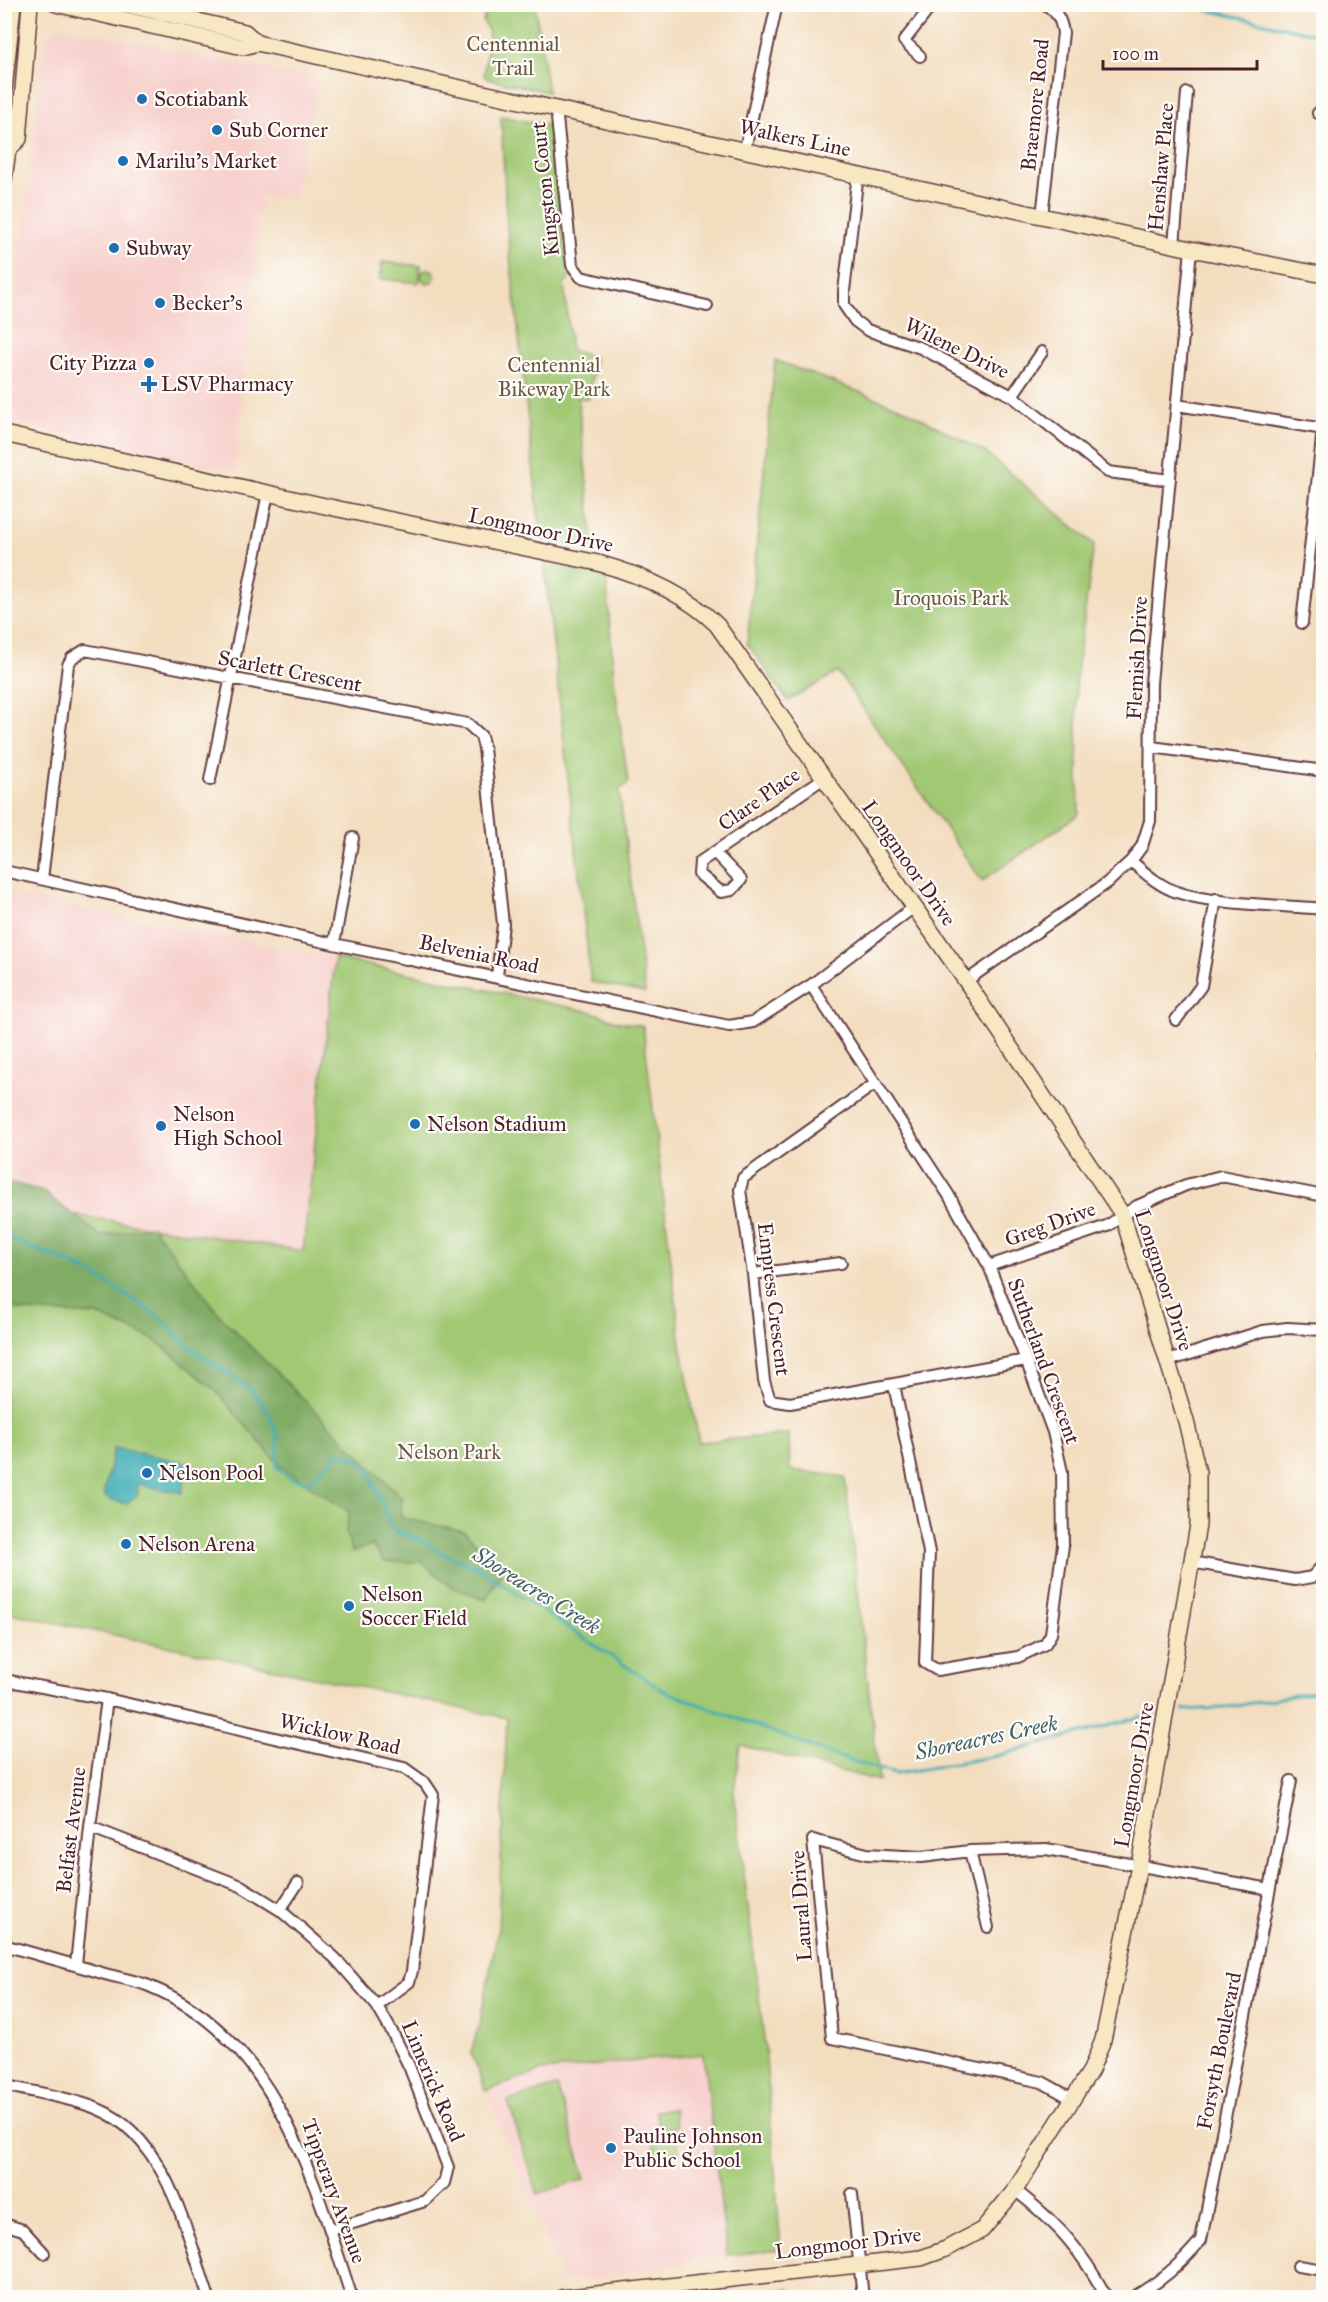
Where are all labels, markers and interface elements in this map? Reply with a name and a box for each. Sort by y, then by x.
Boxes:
park label: Centennial Trail [466,31,560,81]
scale bar [1103,33,1258,71]
street label: Braemore Road [1015,37,1055,173]
text: 100 m [1112,43,1159,65]
place label: Scotiabank [154,86,248,112]
marker: Scotiabank [135,92,149,106]
street label: Henshaw Place [1142,102,1180,232]
street label: Walkers Line [737,114,853,163]
place label: Sub Corner [229,117,328,143]
street label: Kingston Court [525,120,565,258]
marker: Sub Corner [210,123,224,137]
place label: Marilu's Market [135,148,278,174]
marker: Marilu's Market [116,154,130,168]
place label: Subway [126,235,193,261]
marker: Subway [107,241,121,255]
place label: Becker's [172,290,243,316]
marker: Becker's [153,296,167,310]
street label: Wilene Drive [900,311,1014,385]
place label: City Pizza [49,350,137,376]
park label: Centennial Bikeway Park [498,352,611,402]
marker: City Pizza [142,356,156,370]
place label: LSV Pharmacy [161,371,295,397]
marker: LSV Pharmacy [142,377,156,391]
street label: Longmoor Drive [466,502,616,558]
park label: Iroquois Park [893,585,1009,611]
street label: Flemish Drive [1121,595,1153,721]
street label: Scarlett Crescent [216,644,365,698]
street label: Clare Place [713,761,805,837]
street label: Longmoor Drive [856,795,962,931]
street label: Belvenia Road [417,929,542,979]
place label: Nelson High School [173,1101,283,1151]
place label: Nelson Stadium [427,1111,567,1137]
marker: Nelson Stadium [408,1117,422,1131]
marker: Nelson High School [154,1119,168,1133]
street label: Greg Drive [1001,1196,1099,1252]
street label: Longmoor Drive [1129,1206,1199,1354]
street label: Empress Crescent [752,1221,796,1378]
street label: Sutherland Crescent [1002,1275,1086,1448]
park label: Nelson Park [397,1439,501,1465]
place label: Nelson Pool [159,1460,264,1486]
marker: Nelson Pool [140,1466,154,1480]
place label: Nelson Arena [138,1531,255,1557]
marker: Nelson Arena [119,1537,133,1551]
water label: Shoreacres Creek [467,1540,606,1640]
place label: Nelson Soccer Field [361,1581,467,1631]
marker: Nelson Soccer Field [342,1599,356,1613]
street label: Longmoor Drive [1108,1700,1160,1850]
street label: Wicklow Road [277,1707,404,1761]
water label: Shoreacres Creek [911,1709,1060,1766]
street label: Belfast Avenue [50,1765,92,1895]
street label: Laural Drive [784,1849,818,1962]
street label: Forsyth Boulevard [1191,1969,1247,2132]
street label: Limerick Road [396,2017,470,2146]
street label: Tipperary Avenue [296,2115,372,2267]
place label: Pauline Johnson Public School [623,2123,762,2173]
marker: Pauline Johnson Public School [604,2141,618,2155]
street label: Longmoor Drive [773,2221,923,2265]

